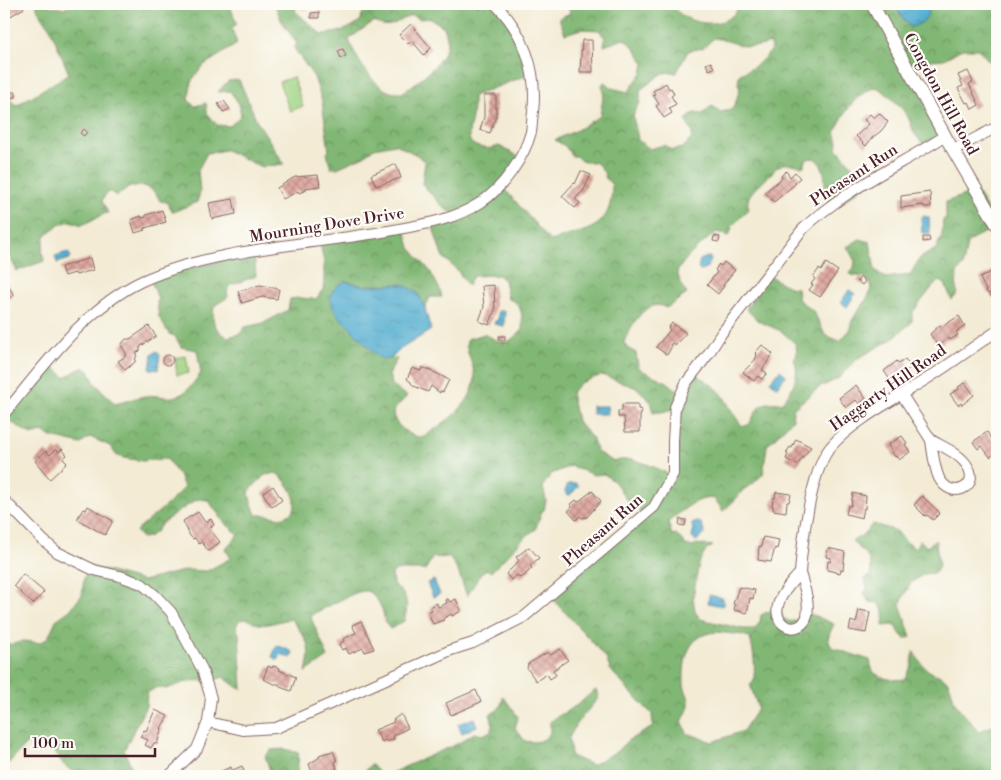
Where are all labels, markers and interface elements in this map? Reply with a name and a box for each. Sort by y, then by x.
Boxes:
street label: Congdon Hill Road [899,29,983,159]
street label: Pheasant Run [807,139,902,211]
street label: Mourning Dove Drive [248,203,406,247]
street label: Haggarty Hill Road [826,340,950,436]
street label: Pheasant Run [559,489,648,570]
scale bar [25,725,155,757]
text: 100 m [32,734,74,753]

